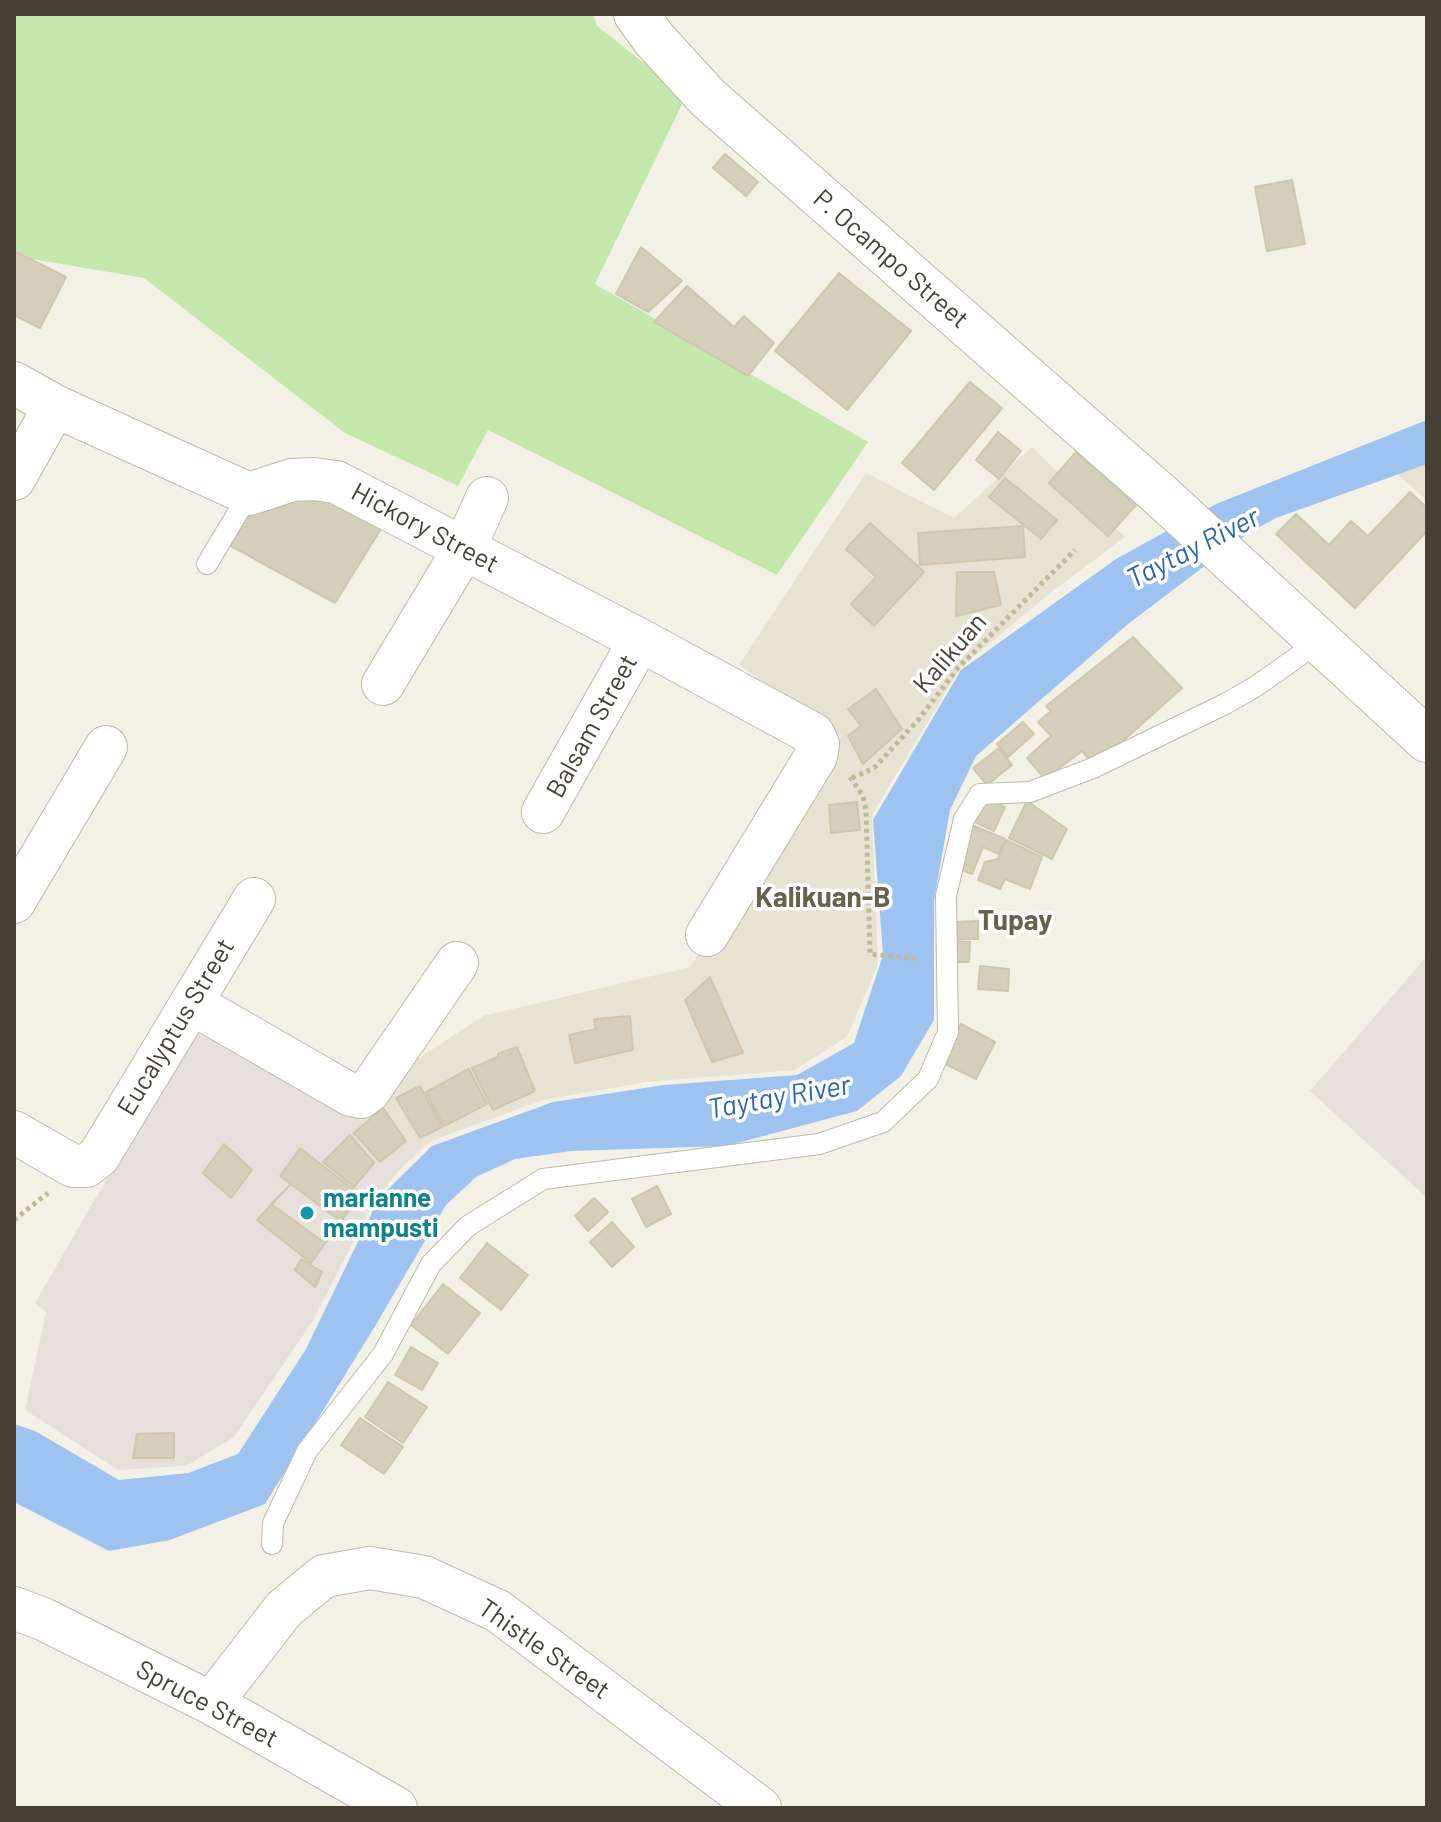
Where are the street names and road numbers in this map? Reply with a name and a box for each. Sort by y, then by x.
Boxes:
street label: P. Ocampo Street [807,183,975,335]
street label: Hickory Street [346,476,504,580]
street label: Kalikuan [907,607,993,699]
street label: Balsam Street [540,649,644,803]
street label: Eucalyptus Street [111,933,241,1121]
street label: Thistle Street [472,1592,616,1706]
street label: Spruce Street [131,1654,283,1754]

